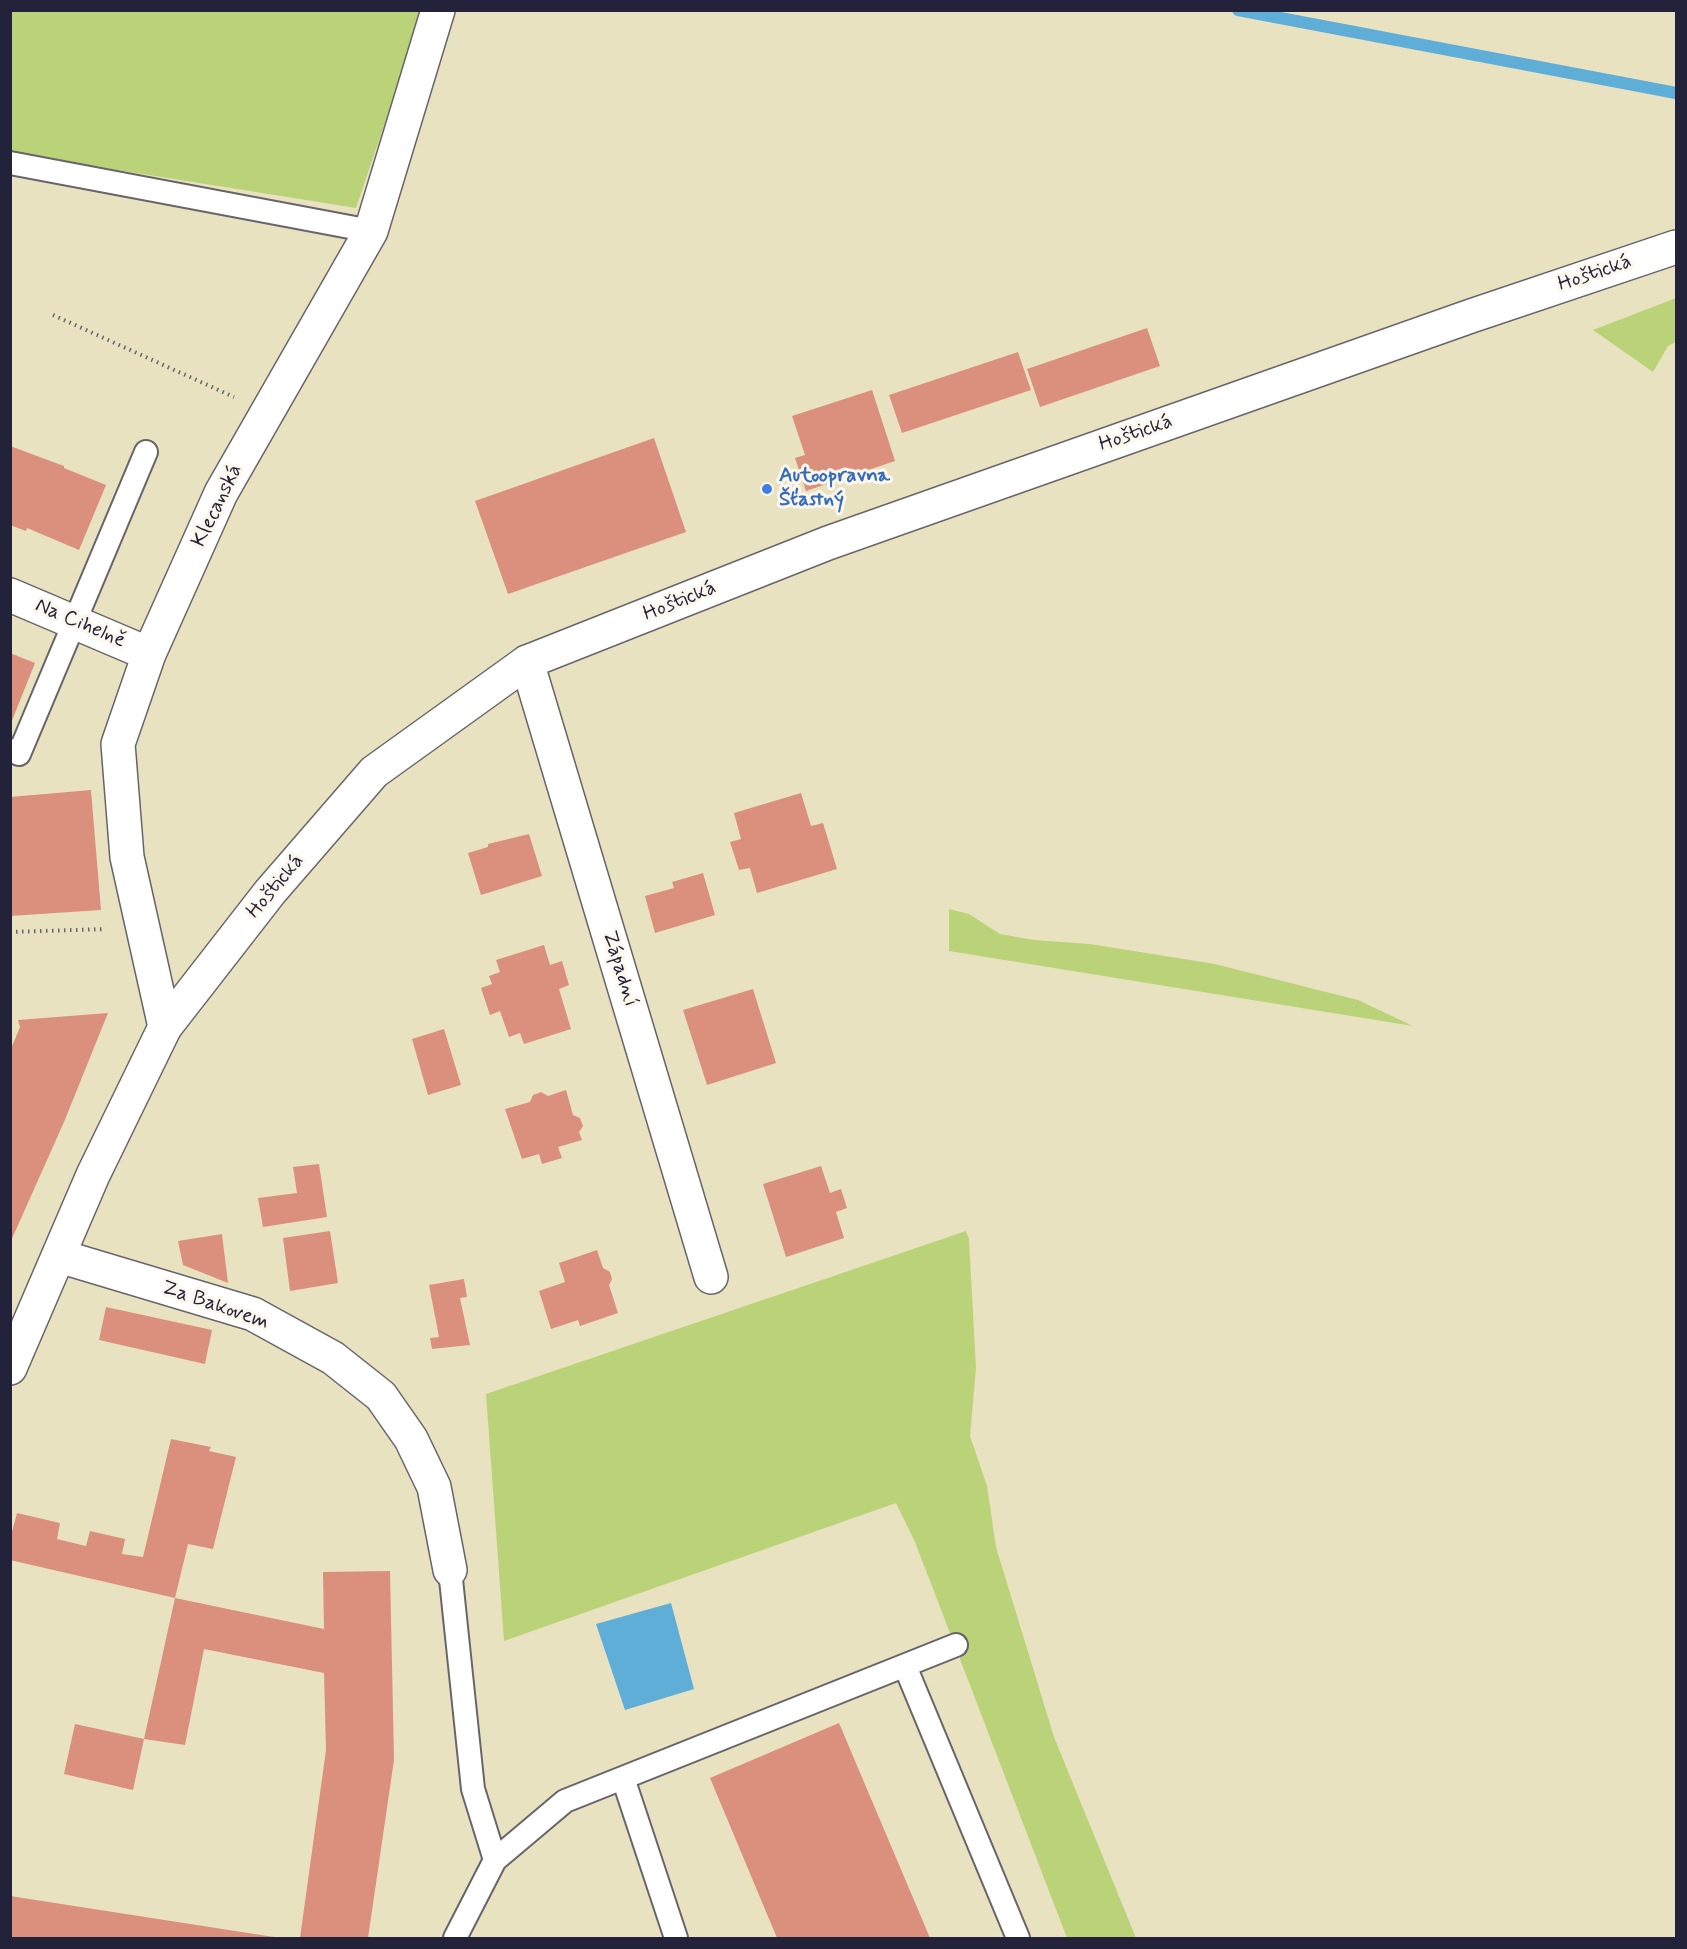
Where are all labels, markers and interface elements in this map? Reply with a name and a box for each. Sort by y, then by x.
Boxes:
street label: Hoštická [1555,250,1635,298]
street label: Hoštická [1096,410,1176,458]
street label: Klecanská [187,460,249,552]
place label: Autoopravna Šťastný [779,464,890,514]
marker: Autoopravna Šťastný [760,482,774,496]
street label: Hoštická [640,576,720,628]
street label: Na Cihelně [31,594,129,654]
street label: Hoštická [242,850,310,924]
street label: Západní [596,928,642,1010]
street label: Za Bakovem [158,1276,272,1336]

